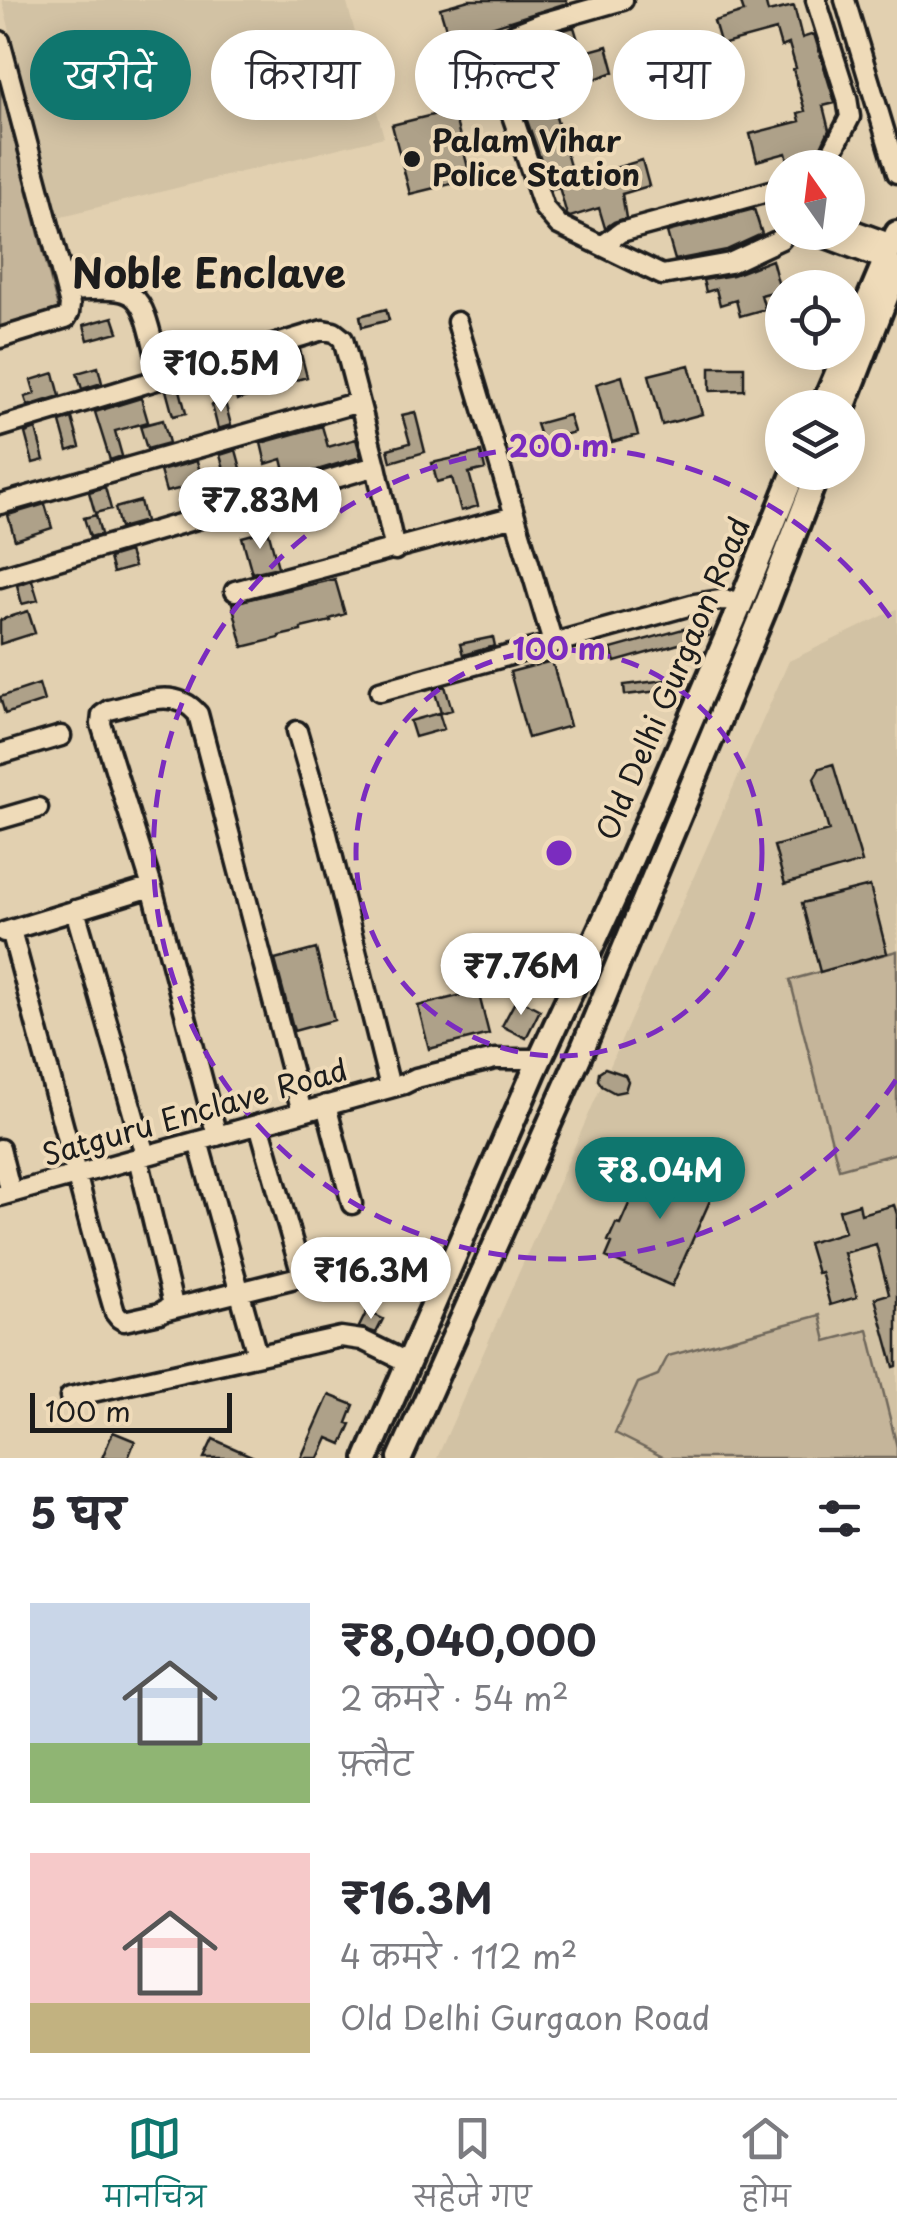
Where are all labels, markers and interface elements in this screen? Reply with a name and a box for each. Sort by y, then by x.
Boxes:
chip: खरीदें [30,30,191,120]
chip: किराया [211,30,395,120]
chip: फ़िल्टर [415,30,593,120]
chip: नया [613,30,745,120]
place label: Palam Vihar Police Station [432,117,640,196]
marker: Palam Vihar Police Station [401,148,423,170]
north arrow [765,150,865,250]
map controls [765,150,865,490]
district label: Noble Enclave [72,241,346,302]
button: locate [765,270,865,370]
pin: ₹10.5M [140,330,302,415]
text: ₹10.5M [162,338,280,386]
button: layers [765,390,865,490]
text: 200 m [509,422,609,467]
pin: ₹7.83M [179,467,341,552]
text: ₹7.83M [201,475,319,523]
street label: Old Delhi Gurgaon Road [583,509,760,847]
text: 100 m [512,625,606,670]
centre of rings [541,835,577,871]
pin: ₹7.76M [440,933,602,1018]
text: ₹7.76M [463,941,579,989]
street label: Satguru Enclave Road [36,1045,352,1176]
pin: ₹8.04M [579,1137,741,1222]
text: ₹8.04M [597,1145,723,1193]
pin: ₹16.3M [290,1237,452,1322]
text: ₹16.3M [313,1245,429,1293]
scale bar [30,1388,232,1432]
text: 100 m [45,1389,131,1432]
text: 5 घर [30,1480,125,1543]
icon: filters [812,1491,867,1546]
text: ₹8,040,000 [340,1607,597,1670]
icon: home [110,1643,230,1763]
text: 2 कमरे · 54 m² [340,1674,569,1722]
text: फ़्लैट [340,1739,413,1787]
text: ₹16.3M [340,1865,493,1928]
icon: home [110,1893,230,2013]
text: 4 कमरे · 112 m² [340,1932,577,1980]
text: Old Delhi Gurgaon Road [340,1993,710,2041]
tab: मानचित्र [104,2111,206,2228]
tab: सहेजे गए [413,2111,531,2228]
tab: होम [738,2111,793,2228]

